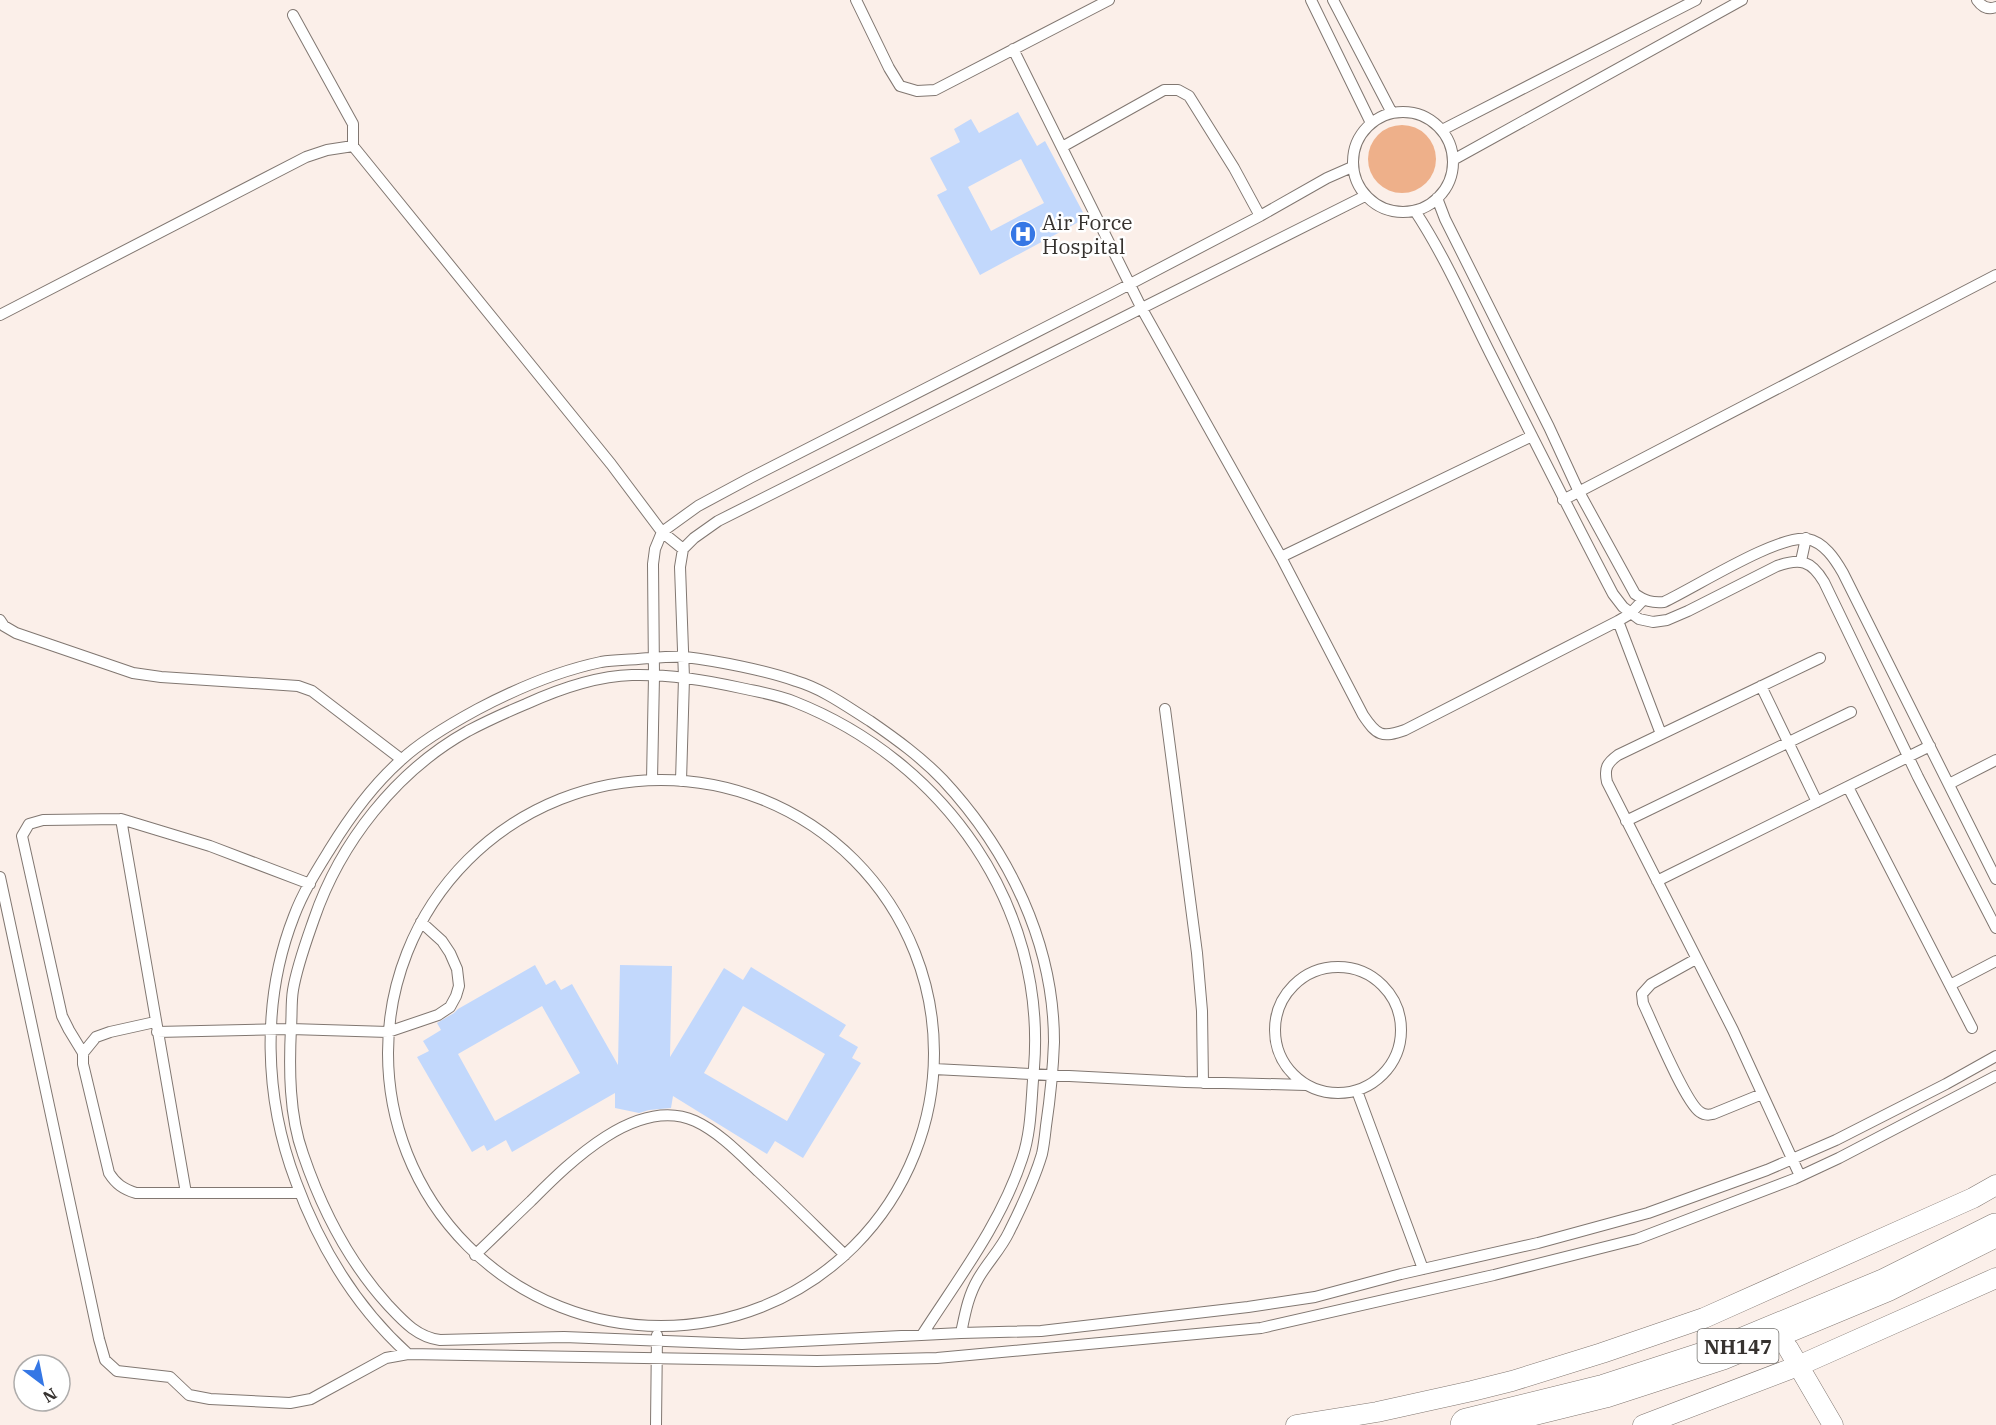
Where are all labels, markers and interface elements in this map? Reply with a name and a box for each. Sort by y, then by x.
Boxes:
place label: Air Force Hospital [1042,208,1133,260]
hospital icon: Air Force Hospital [1008,219,1038,249]
road number: NH147 [1698,1329,1778,1363]
north arrow [12,1353,72,1413]
text: N [39,1384,61,1408]

